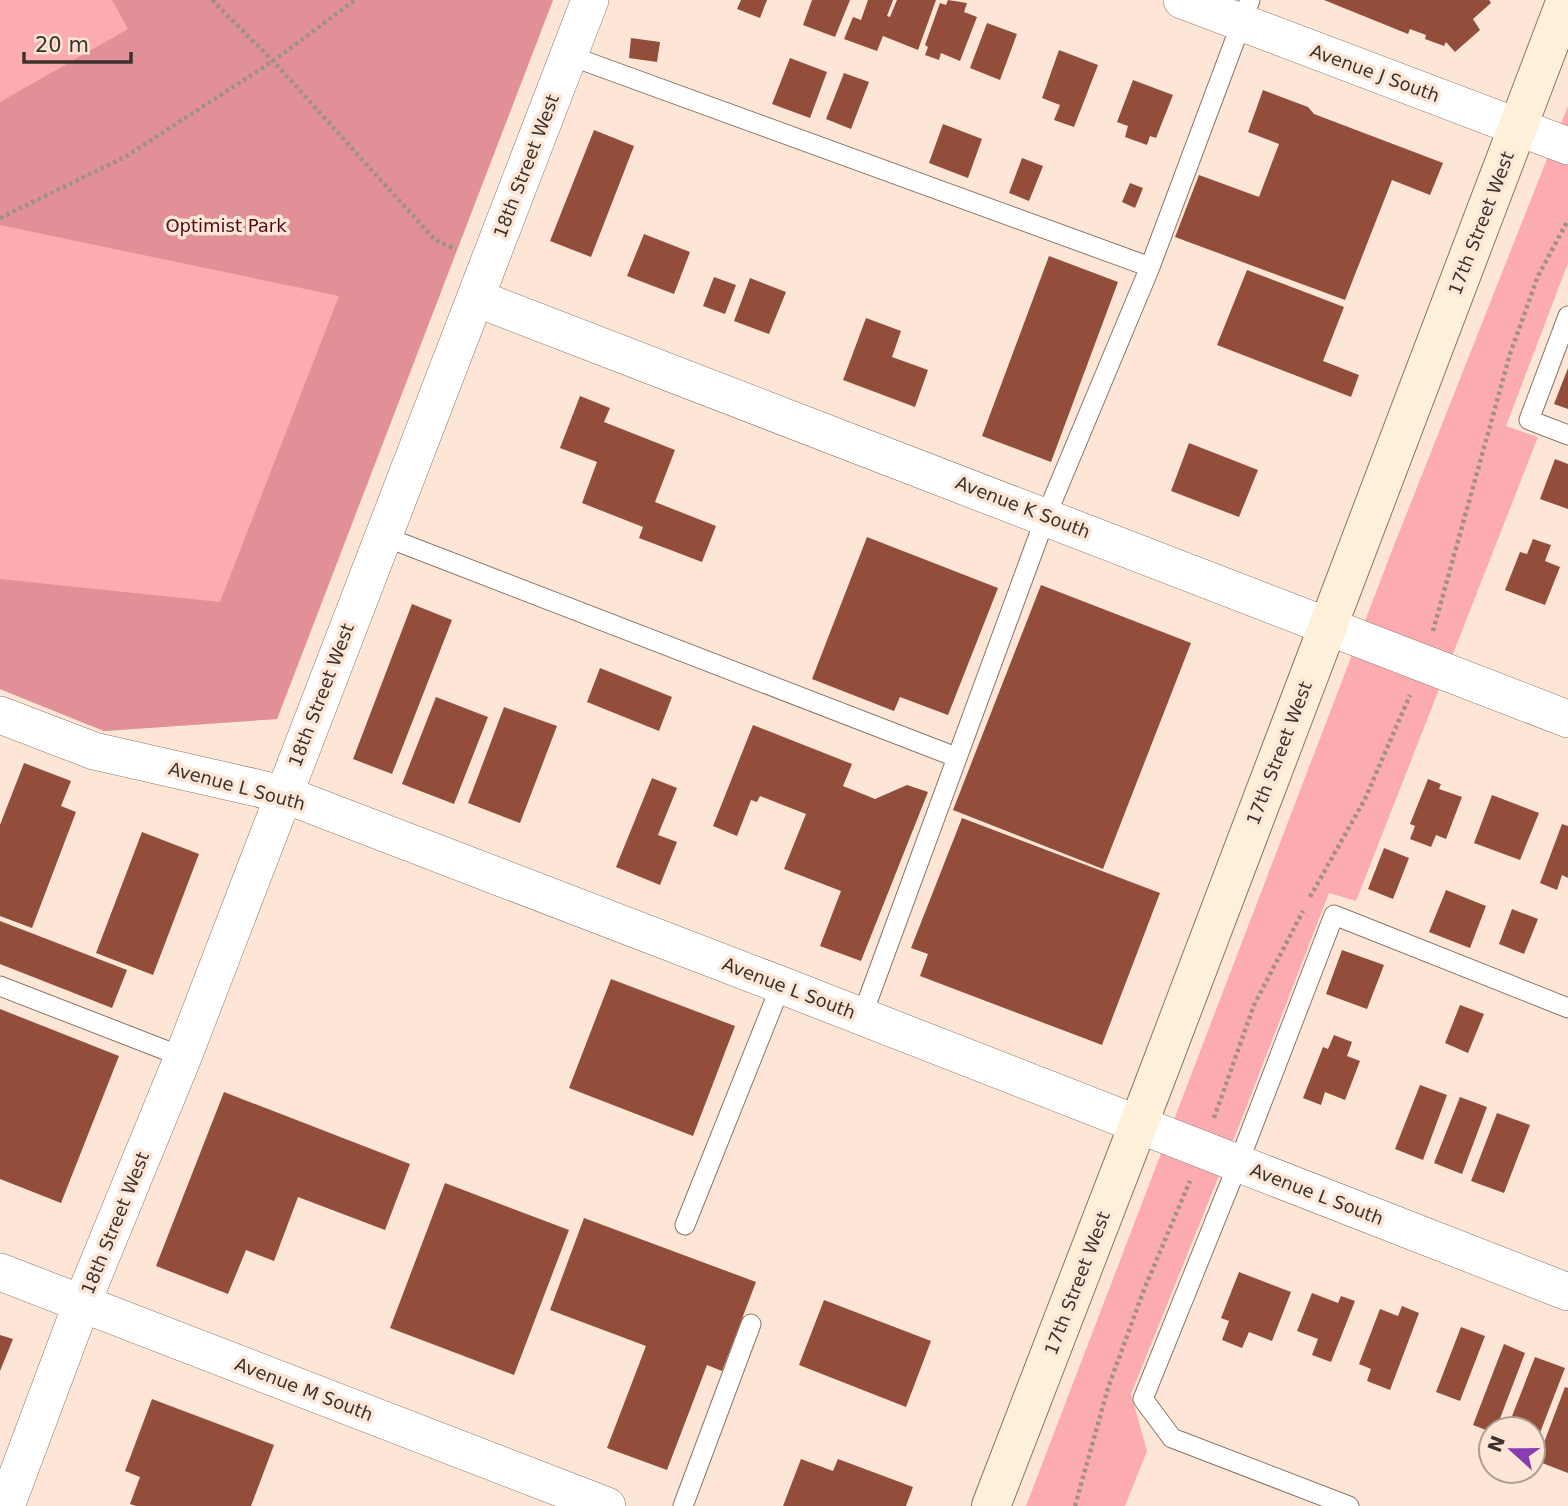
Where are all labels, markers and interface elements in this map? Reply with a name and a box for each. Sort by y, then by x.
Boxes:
scale bar [24,21,131,65]
text: 20 m [35,33,89,57]
street label: Avenue J South [1308,40,1442,106]
street label: 18th Street West [489,91,563,241]
street label: 17th Street West [1444,148,1518,298]
park label: Optimist Park [165,215,287,236]
street label: Avenue K South [953,472,1093,542]
street label: 18th Street West [284,620,358,770]
street label: 17th Street West [1242,678,1316,828]
street label: Avenue L South [166,758,308,814]
street label: Avenue L South [720,953,858,1023]
street label: 18th Street West [77,1149,153,1297]
street label: Avenue L South [1248,1159,1386,1229]
street label: 17th Street West [1040,1208,1114,1358]
street label: Avenue M South [232,1353,376,1425]
north arrow [1477,1415,1547,1485]
text: N [1483,1433,1509,1455]

